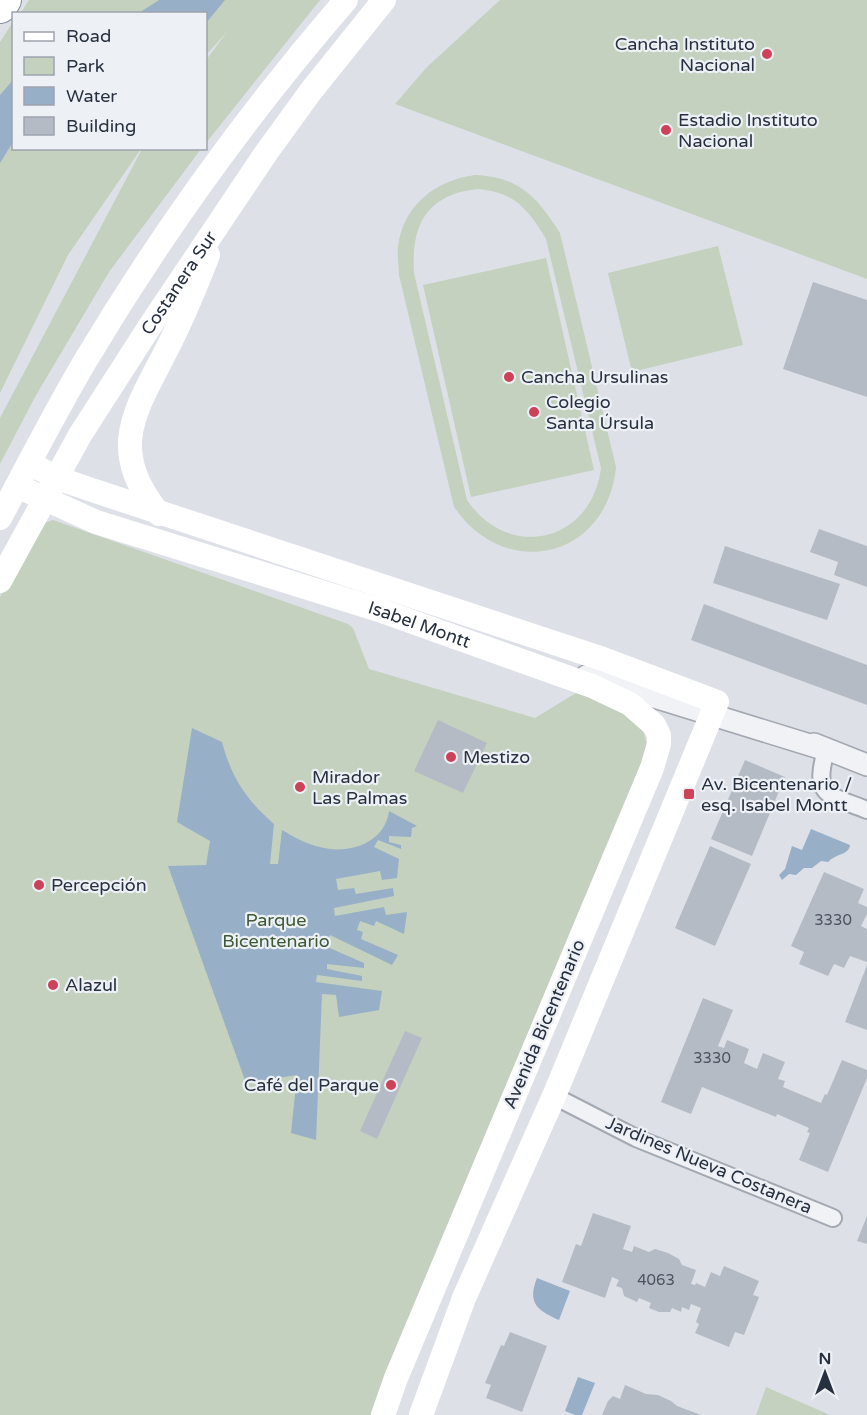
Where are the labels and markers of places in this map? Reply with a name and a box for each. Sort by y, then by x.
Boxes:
place label: Cancha Instituto Nacional [615,33,755,76]
marker: Cancha Instituto Nacional [760,47,774,61]
place label: Estadio Instituto Nacional [678,109,818,152]
marker: Estadio Instituto Nacional [659,123,673,137]
place label: Cancha Ursulinas [521,366,668,388]
marker: Cancha Ursulinas [502,370,516,384]
place label: Colegio Santa Úrsula [546,391,654,434]
marker: Colegio Santa Úrsula [527,405,541,419]
place label: Mestizo [463,746,530,768]
marker: Mestizo [444,750,458,764]
place label: Mirador Las Palmas [312,766,407,809]
place label: Av. Bicentenario / esq. Isabel Montt [701,773,852,816]
marker: Mirador Las Palmas [293,780,307,794]
marker: Av. Bicentenario / esq. Isabel Montt [682,787,696,801]
place label: Percepción [51,874,147,896]
marker: Percepción [32,878,46,892]
place label: Alazul [65,974,117,996]
marker: Alazul [46,978,60,992]
place label: Café del Parque [244,1074,379,1096]
marker: Café del Parque [384,1078,398,1092]

